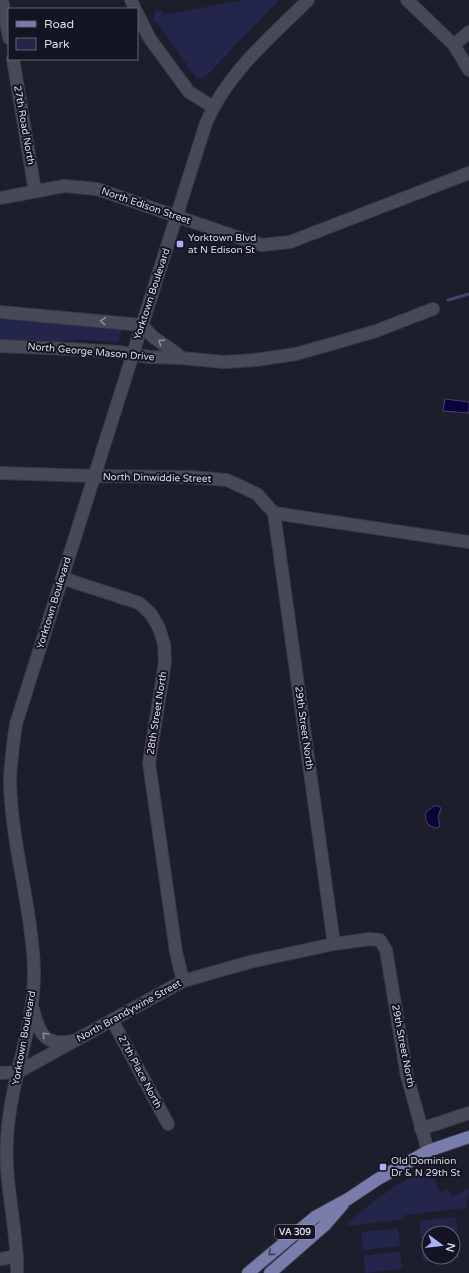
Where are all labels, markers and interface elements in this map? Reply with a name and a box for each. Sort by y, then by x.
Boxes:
legend [8,8,138,60]
text: Road [44,17,74,31]
text: Park [44,37,70,51]
street label: 27th Road North [11,84,37,166]
street label: North Edison Street [100,185,192,227]
place label: Yorktown Blvd at N Edison St [188,232,256,256]
marker: Yorktown Blvd at N Edison St [175,239,185,249]
street label: Yorktown Boulevard [132,247,172,341]
one-way arrow [100,317,106,326]
one-way arrow [158,339,165,347]
street label: North George Mason Drive [27,340,155,364]
street label: North Dinwiddie Street [103,471,212,485]
street label: Yorktown Boulevard [34,556,74,650]
street label: 28th Street North [145,671,169,755]
street label: 29th Street North [292,686,316,770]
street label: North Brandywine Street [75,977,184,1045]
street label: Yorktown Boulevard [10,990,38,1086]
street label: 29th Street North [389,1004,417,1088]
one-way arrow [42,1032,49,1040]
street label: 27th Place North [116,1033,164,1111]
place label: Old Dominion Dr & N 29th St [391,1155,460,1179]
marker: Old Dominion Dr & N 29th St [378,1162,388,1172]
road number: VA 309 [275,1225,315,1239]
north arrow [421,1225,461,1265]
text: N [443,1242,458,1253]
one-way arrow [268,1249,276,1256]

